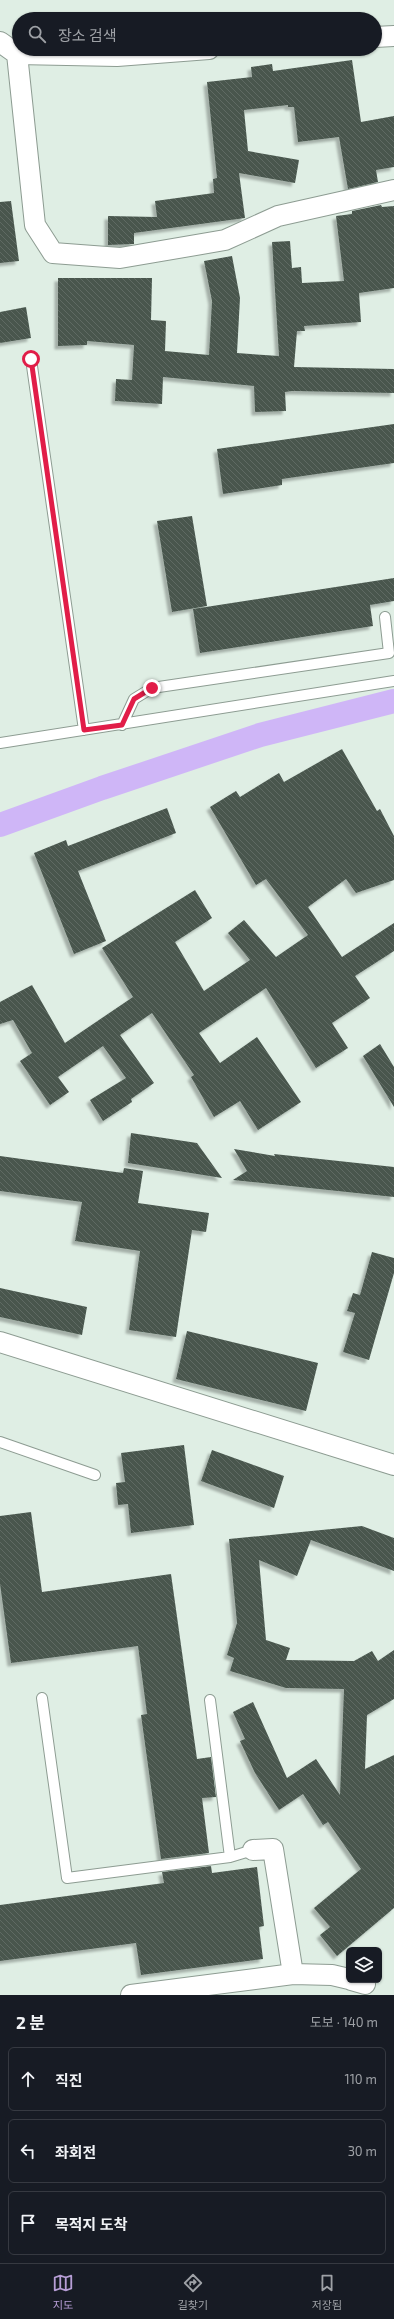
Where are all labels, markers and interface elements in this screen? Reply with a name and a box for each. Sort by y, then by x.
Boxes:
search box [12,12,382,56]
icon: search [26,23,48,45]
text: 장소 검색 [58,26,117,44]
route start [22,350,40,368]
route end [143,679,161,697]
map controls [346,1947,382,1983]
button: layers [346,1947,382,1983]
text: 2 분 [16,2012,45,2032]
text: 도보 · 140 m [310,2014,378,2030]
icon: ahead [17,2068,39,2090]
text: 직진 [55,2071,83,2089]
text: 110 m [345,2071,377,2087]
icon: left [17,2140,39,2162]
text: 좌회전 [55,2143,96,2161]
text: 30 m [348,2143,377,2159]
icon: arrive [17,2212,39,2234]
text: 목적지 도착 [55,2215,127,2233]
tab: 지도 [52,2272,74,2312]
tab: 길찾기 [178,2272,208,2312]
tab: 저장됨 [312,2272,342,2312]

